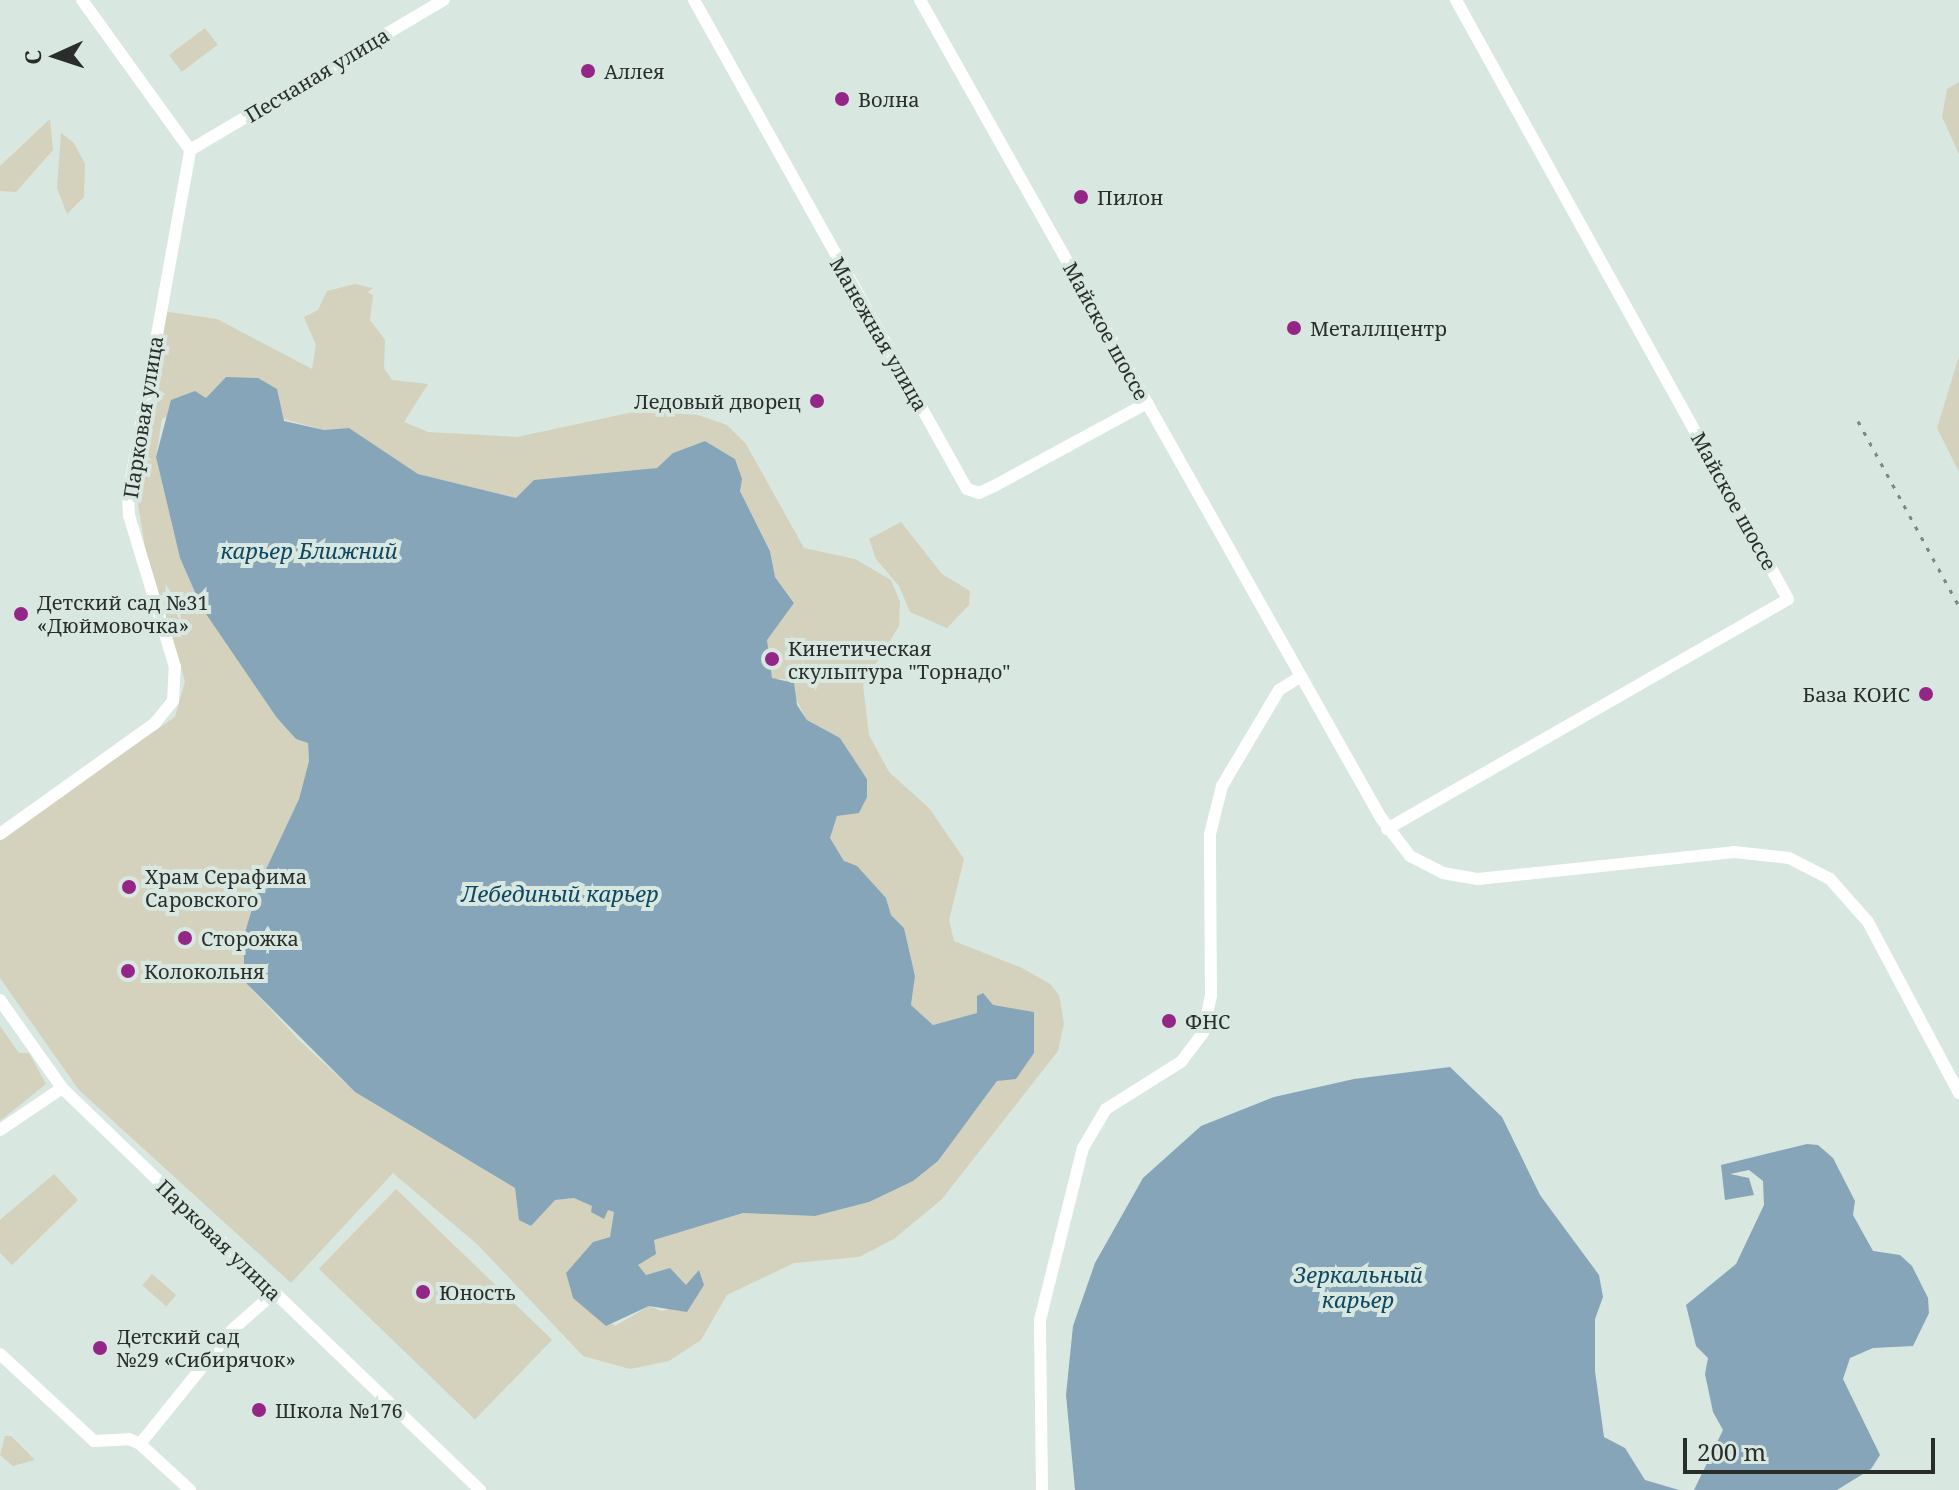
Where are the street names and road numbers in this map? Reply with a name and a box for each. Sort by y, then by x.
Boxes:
street label: Песчаная улица [241,23,393,127]
street label: Манежная улица [825,253,933,415]
street label: Майское шоссе [1058,258,1154,404]
street label: Парковая улица [118,334,168,500]
street label: Майское шоссе [1686,428,1782,574]
street label: Парковая улица [152,1174,286,1306]

